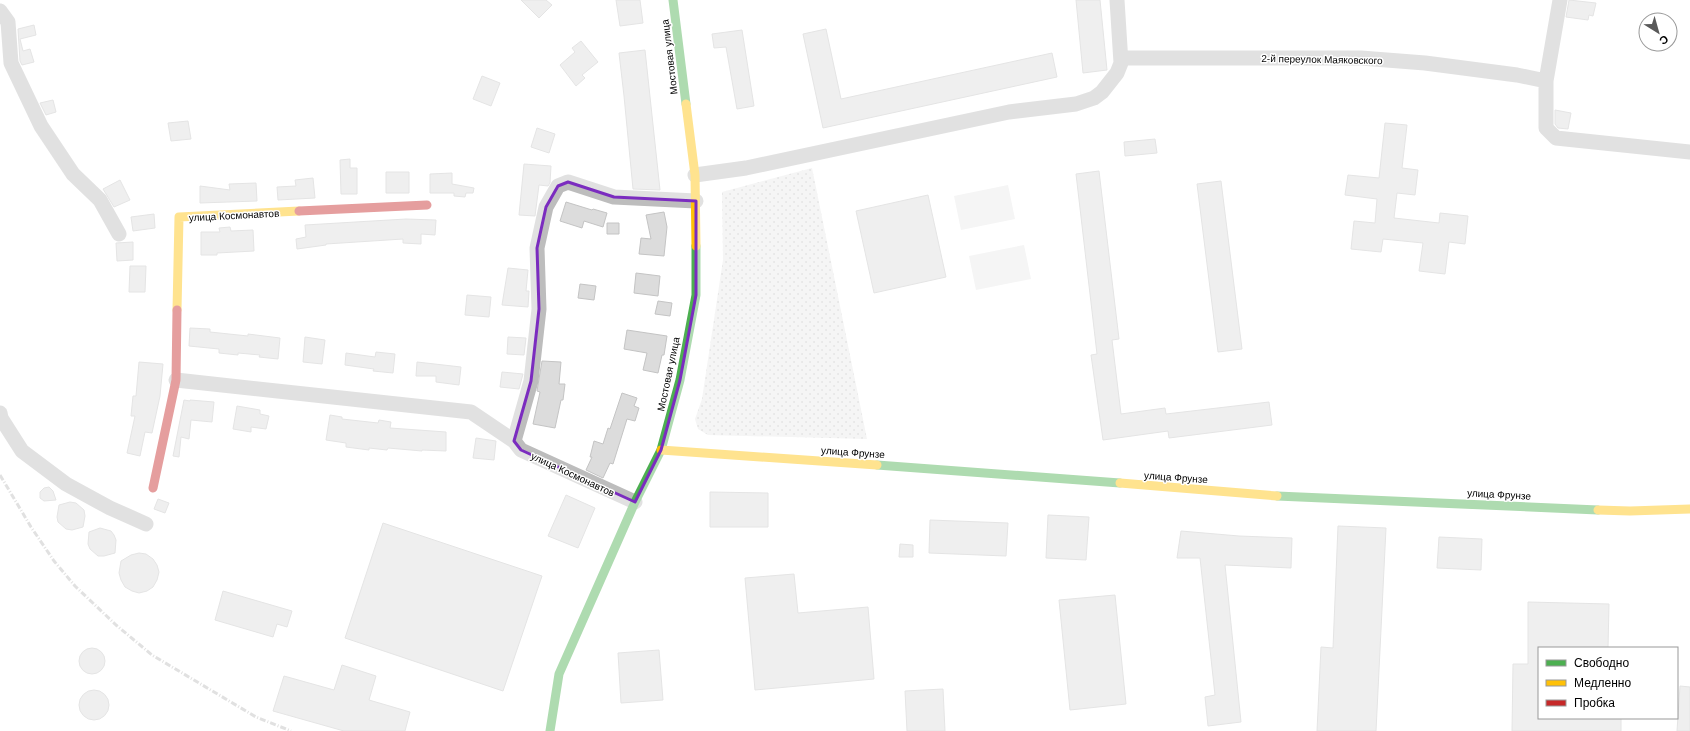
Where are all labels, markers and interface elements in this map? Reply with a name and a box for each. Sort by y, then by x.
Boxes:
north arrow [1638,12,1678,52]
street label: Мостовая улица [659,18,680,95]
text: С [1657,33,1671,47]
street label: 2-й переулок Маяковского [1261,53,1383,66]
street label: улица Космонавтов [188,208,280,223]
street label: Мостовая улица [655,336,682,412]
street label: улица Фрунзе [821,445,886,460]
street label: улица Космонавтов [529,450,616,499]
street label: улица Фрунзе [1144,470,1209,485]
street label: улица Фрунзе [1467,487,1532,502]
legend [1538,647,1678,719]
text: Свободно [1574,656,1629,670]
text: Медленно [1574,676,1631,690]
text: Пробка [1574,696,1615,710]

